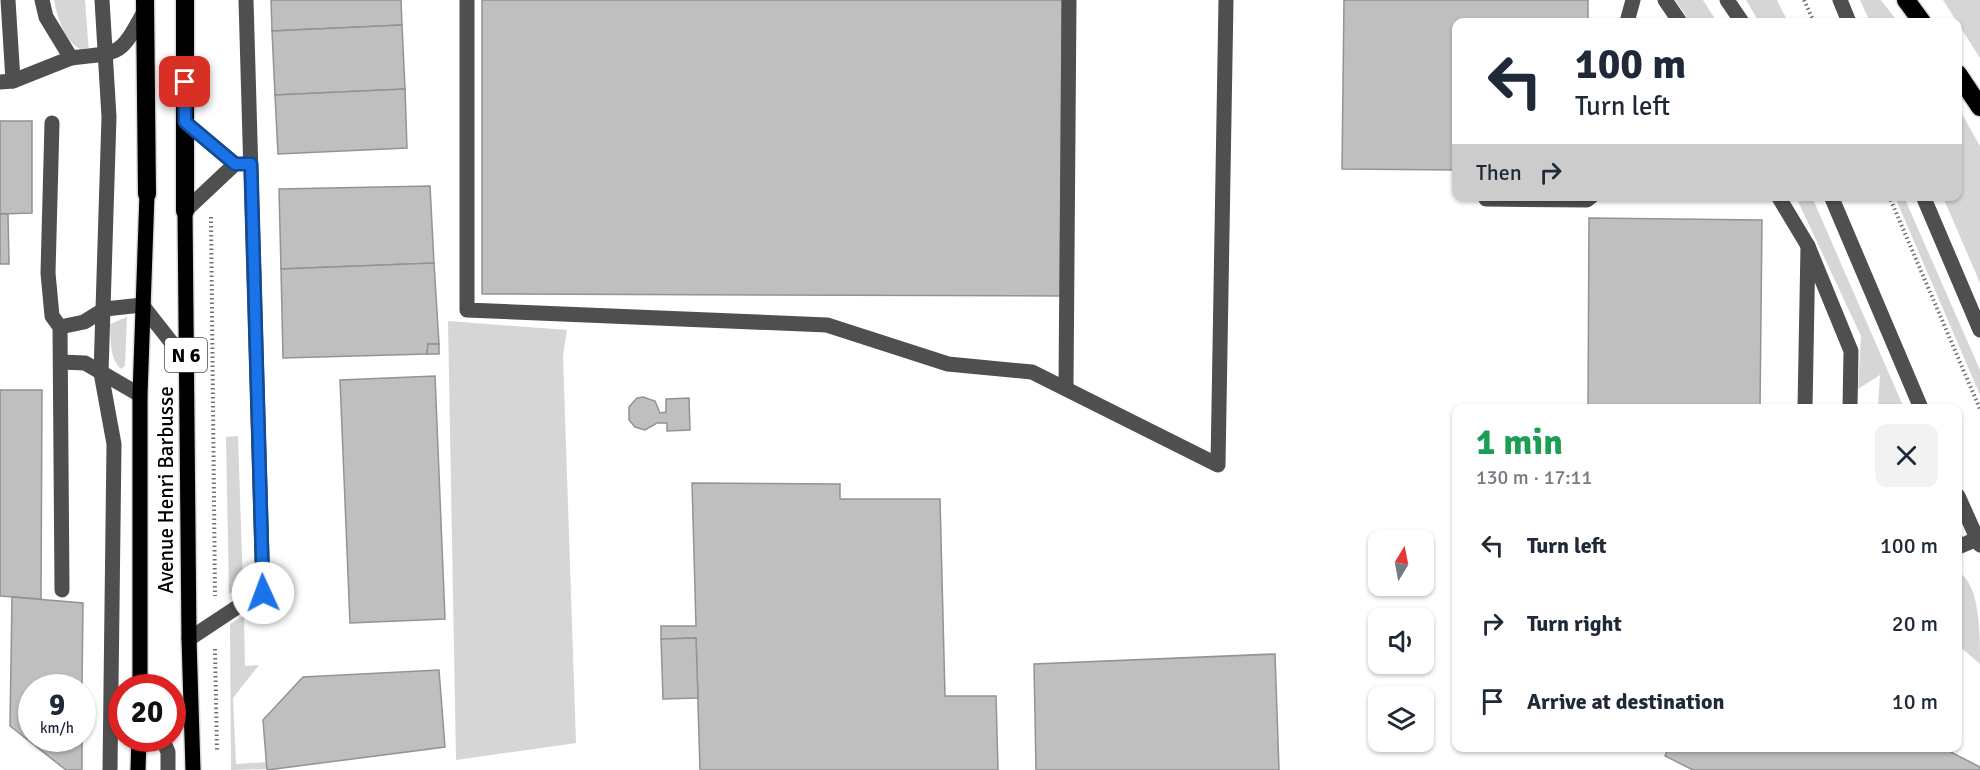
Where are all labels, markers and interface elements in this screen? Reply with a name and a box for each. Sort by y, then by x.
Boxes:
text: 100 m [1575,39,1686,90]
icon: left [1476,42,1554,120]
pin [159,56,210,107]
icon: arrive [168,65,201,98]
text: Turn left [1575,90,1670,123]
icon: right [1534,156,1567,189]
text: Then [1476,159,1522,186]
road number: N 6 [165,338,207,372]
street label: Avenue Henri Barbusse [153,386,179,594]
text: 1 min [1476,420,1563,465]
button: close [1875,424,1938,487]
text: 130 m · 17:11 [1476,465,1592,490]
icon: left [1476,529,1509,562]
north arrow [1368,530,1434,596]
map controls [1368,530,1434,752]
text: Turn left [1527,532,1607,559]
text: 100 m [1880,532,1938,559]
position arrow [231,561,295,625]
icon: right [1476,607,1509,640]
button: sound [1368,608,1434,674]
text: Turn right [1527,610,1622,637]
text: 20 m [1892,610,1938,637]
speed limit sign: 20 [108,674,186,752]
icon: arrive [1476,685,1509,718]
button: layers [1368,686,1434,752]
text: 9 [49,687,65,724]
text: Arrive at destination [1527,688,1724,715]
text: 10 m [1892,688,1938,715]
text: km/h [40,719,74,737]

